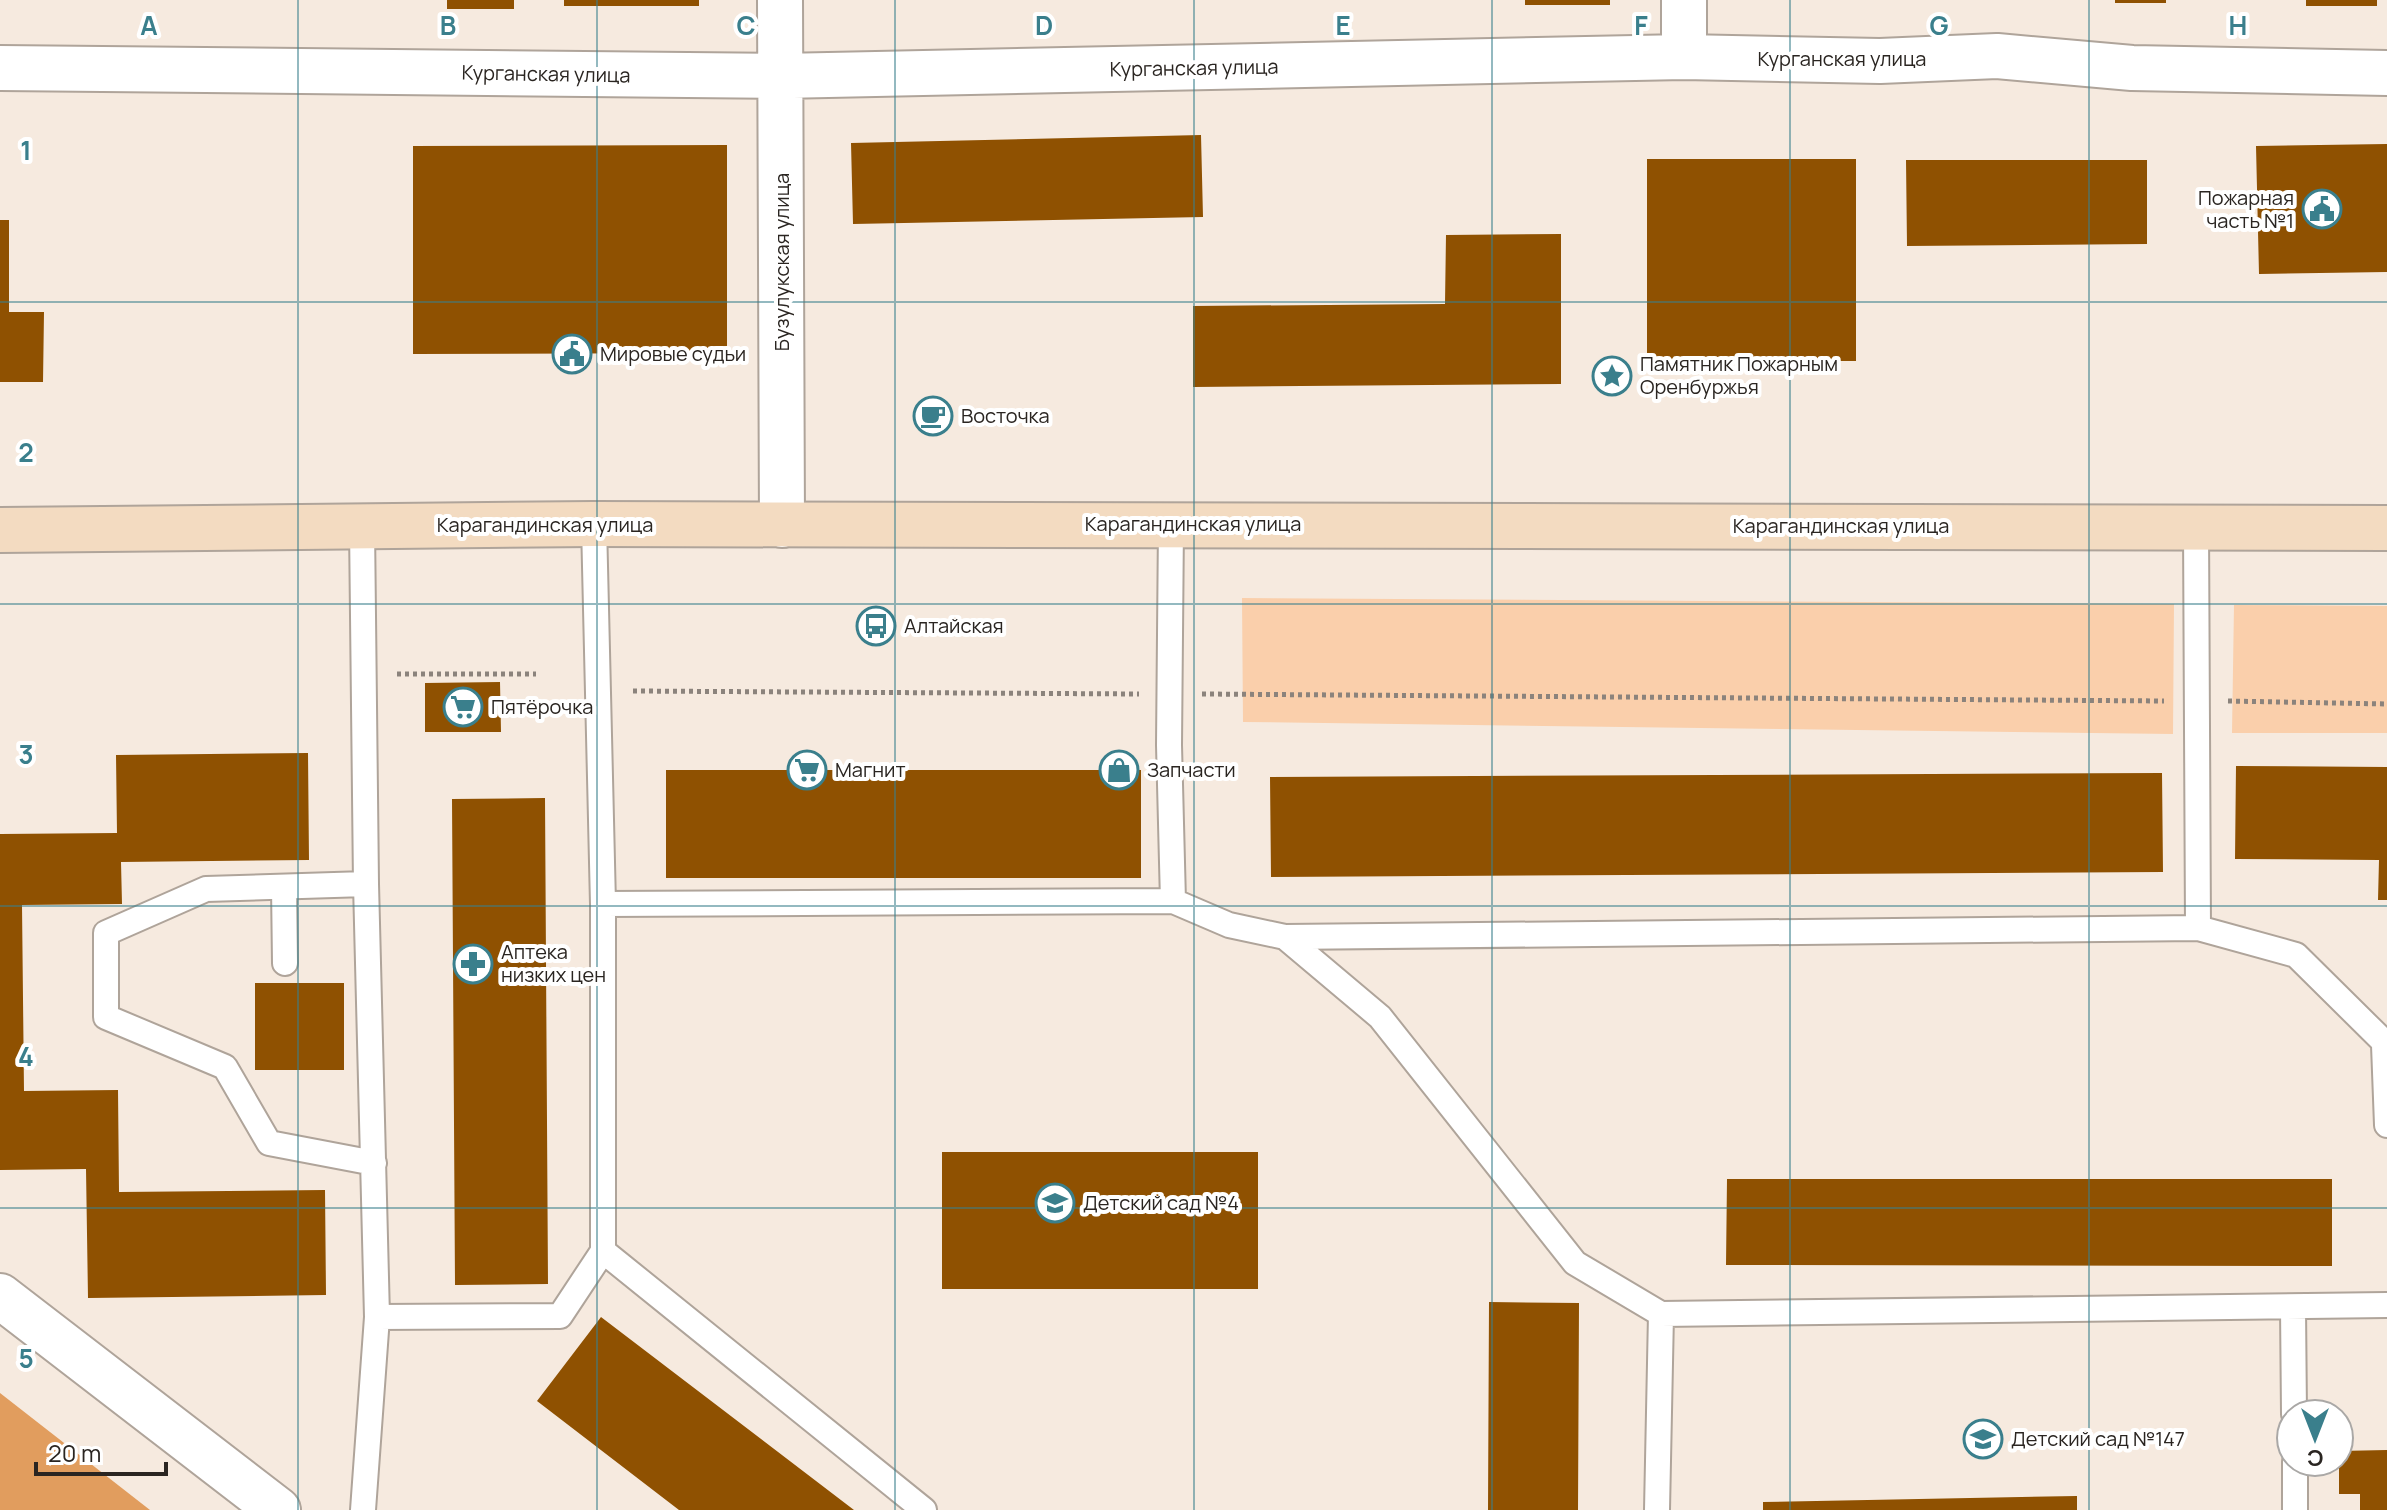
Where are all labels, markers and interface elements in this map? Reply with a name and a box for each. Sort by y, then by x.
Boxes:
text: A [140,7,158,43]
text: B [440,7,456,43]
text: C [736,7,756,43]
text: D [1035,7,1053,43]
text: E [1335,7,1351,43]
text: F [1634,7,1648,43]
text: G [1929,7,1949,43]
text: H [2229,7,2247,43]
street label: Курганская улица [1758,45,1926,72]
street label: Курганская улица [1109,53,1279,82]
street label: Курганская улица [461,59,631,88]
text: 1 [20,132,32,168]
street label: Бузулукская улица [768,173,795,351]
place label: Пожарная часть №1 [2198,184,2294,234]
public building icon: Пожарная часть №1 [2301,188,2343,230]
public building icon: Мировые судьи [551,333,593,375]
place label: Мировые судьи [600,340,746,367]
place label: Памятник Пожарным Оренбуржья [1640,350,1838,400]
place icon: Памятник Пожарным Оренбуржья [1591,355,1633,397]
cafe icon: Восточка [912,395,954,437]
place label: Восточка [961,402,1050,429]
text: 2 [18,434,34,470]
street label: Карагандинская улица [1085,510,1301,537]
street label: Карагандинская улица [437,511,653,538]
street label: Карагандинская улица [1733,512,1949,539]
bus stop icon: Алтайская [855,605,897,647]
place label: Алтайская [904,612,1004,639]
supermarket icon: Пятёрочка [442,686,484,728]
place label: Пятёрочка [491,693,593,720]
text: 3 [18,736,34,772]
supermarket icon: Магнит [786,749,828,791]
shop icon: Запчасти [1098,749,1140,791]
place label: Магнит [835,756,906,783]
place label: Запчасти [1147,756,1236,783]
place label: Аптека низких цен [501,938,606,988]
pharmacy icon: Аптека низких цен [452,943,494,985]
text: 4 [18,1038,34,1074]
school or university icon: Детский сад №4 [1034,1182,1076,1224]
place label: Детский сад №4 [1083,1189,1239,1216]
text: 5 [18,1340,34,1376]
north arrow [2275,1398,2355,1478]
school or university icon: Детский сад №147 [1962,1418,2004,1460]
place label: Детский сад №147 [2011,1425,2185,1452]
scale bar [36,1426,166,1476]
text: 20 m [48,1436,101,1469]
text: С [2307,1443,2323,1473]

